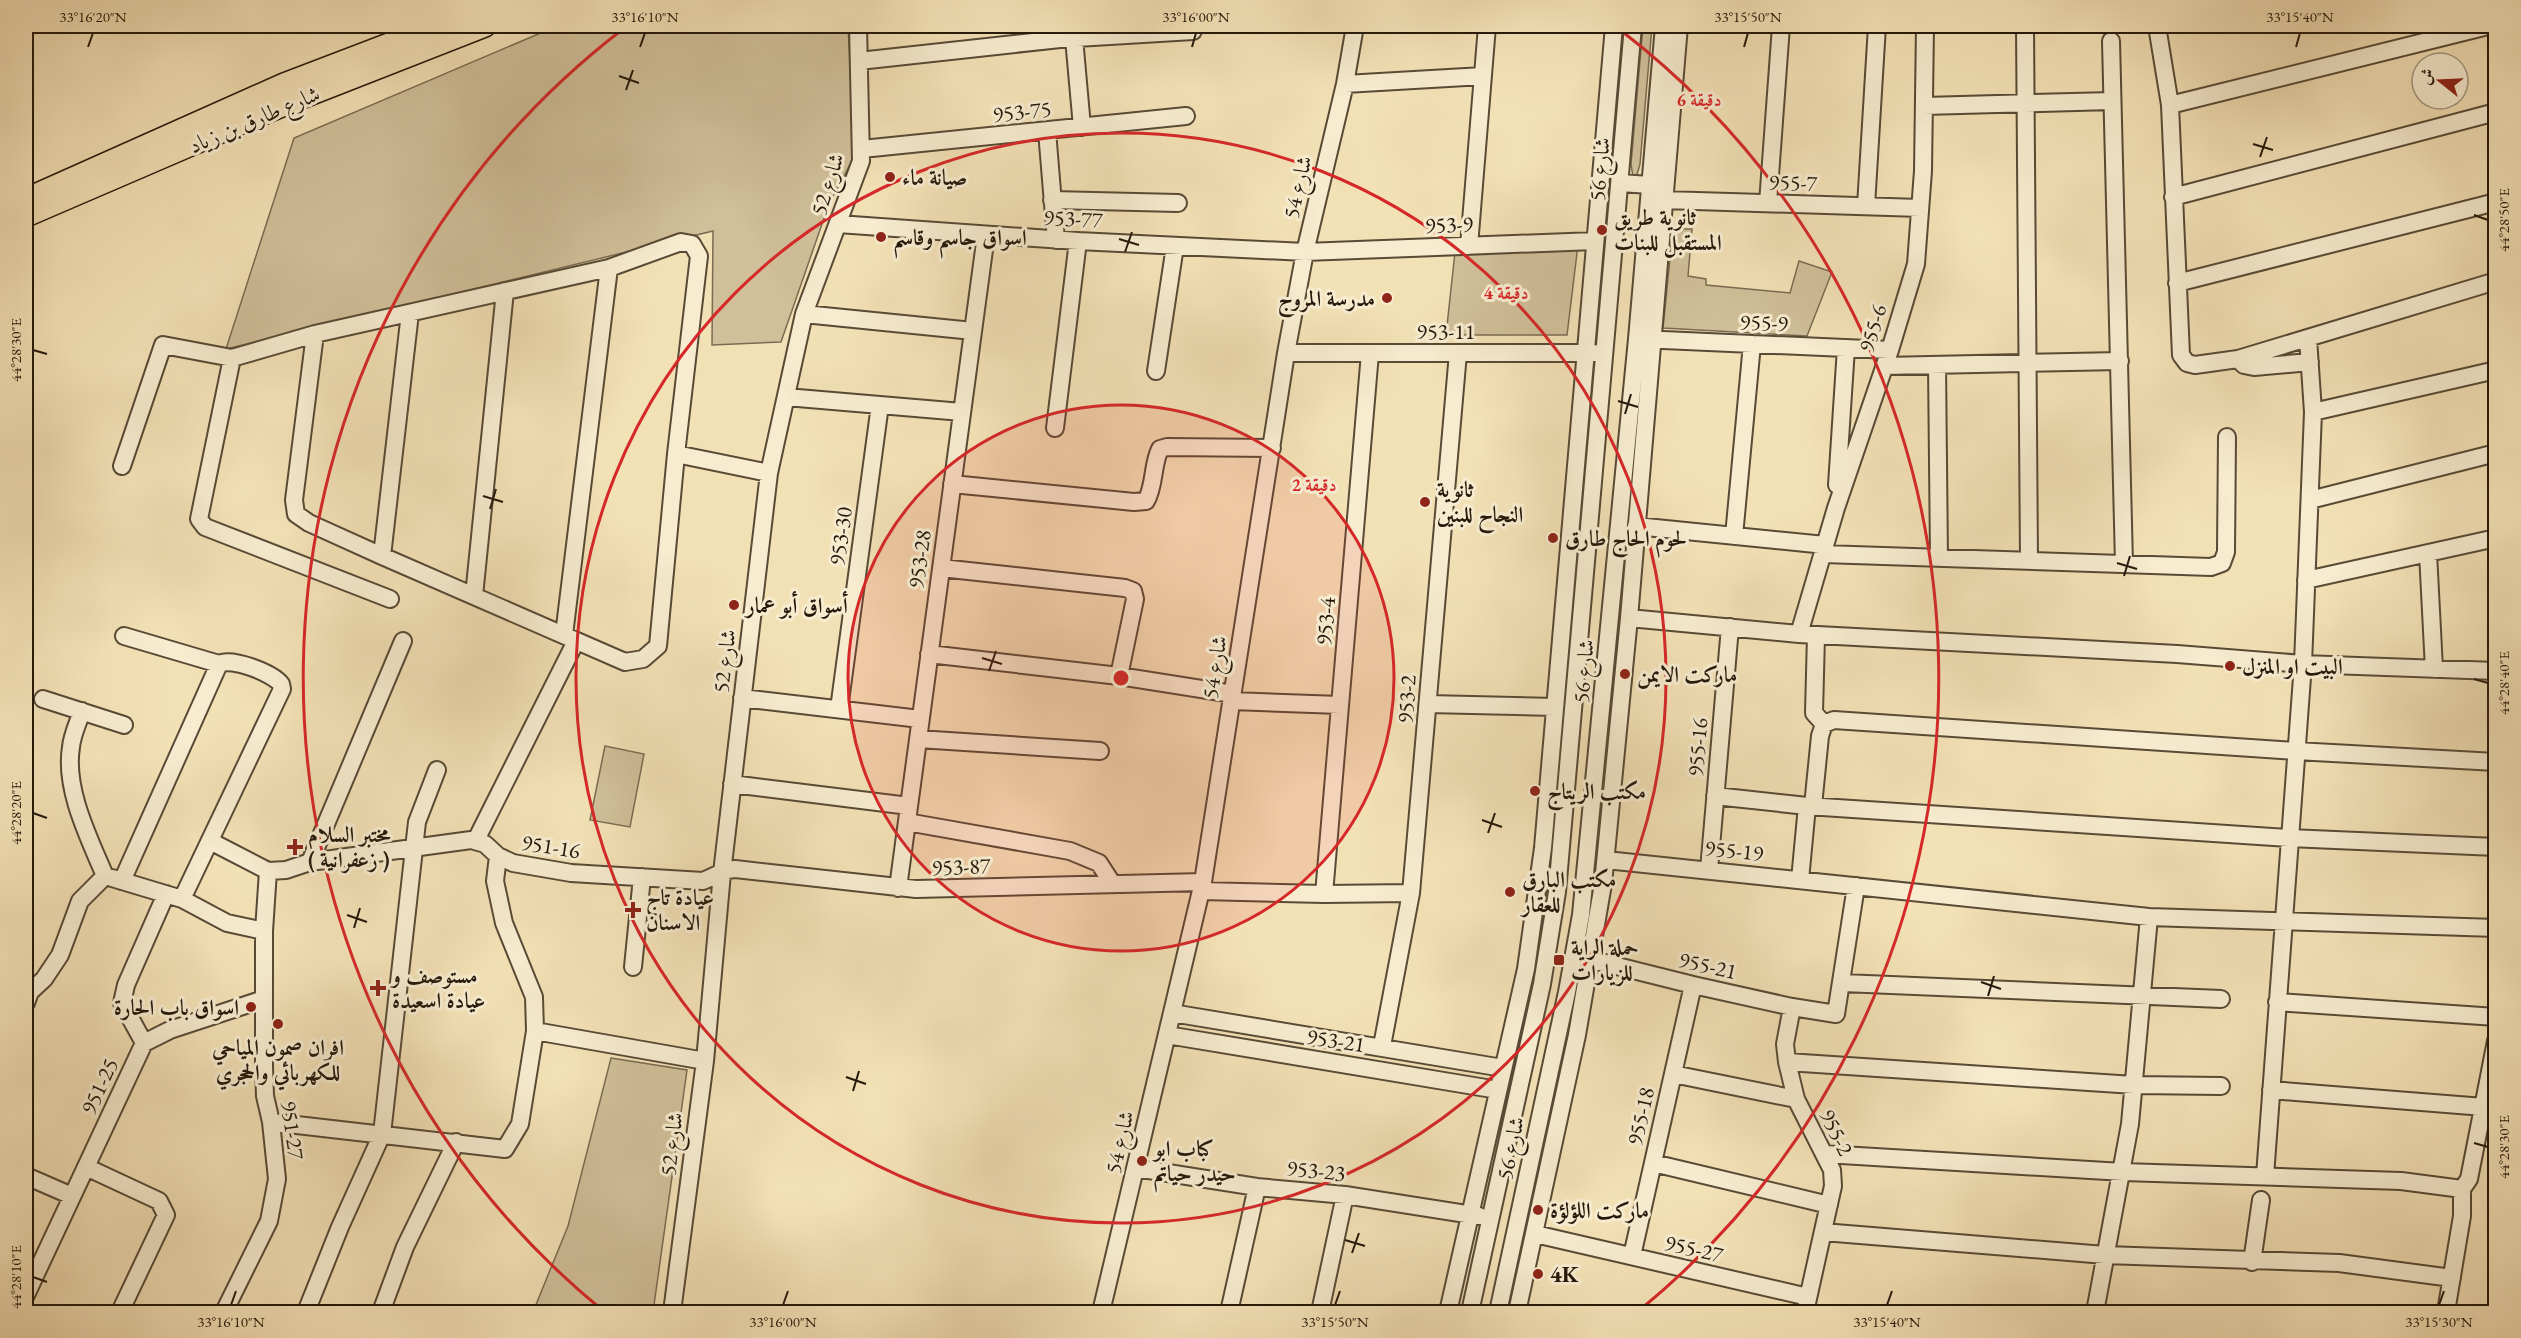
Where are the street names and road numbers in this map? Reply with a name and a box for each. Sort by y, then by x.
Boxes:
street label: شارع طارق بن زياد [184,79,326,164]
street label: 953-75 [991,94,1053,129]
street label: شارع 56 [1582,136,1621,202]
street label: شارع 52 [804,149,855,220]
street label: شارع 54 [1276,153,1323,222]
street label: 955-7 [1768,167,1818,198]
street label: 953-77 [1043,202,1104,235]
street label: 953-9 [1424,209,1474,240]
street label: 955-6 [1852,300,1894,355]
street label: 955-9 [1739,307,1789,338]
street label: 953-11 [1417,317,1475,346]
street label: 953-30 [822,504,859,567]
street label: 953-28 [901,528,938,590]
street label: 953-4 [1309,595,1342,646]
street label: شارع 52 [706,628,747,695]
street label: شارع 54 [1195,633,1238,701]
street label: شارع 56 [1566,638,1605,704]
street label: 953-2 [1390,674,1423,724]
street label: 955-16 [1680,716,1715,778]
street label: 951-16 [520,828,583,865]
street label: 955-19 [1703,833,1765,868]
street label: 953-87 [931,851,991,882]
street label: 955-21 [1676,945,1740,986]
street label: 953-21 [1305,1022,1367,1059]
street label: 951-25 [74,1053,125,1119]
street label: 955-18 [1620,1084,1661,1148]
street label: 951-27 [274,1099,311,1162]
street label: 955-2 [1813,1104,1860,1161]
street label: شارع 54 [1098,1108,1145,1177]
street label: شارع 52 [653,1111,694,1178]
street label: شارع 56 [1490,1114,1535,1183]
street label: 953-23 [1285,1153,1347,1188]
street label: 955-27 [1662,1228,1726,1269]

